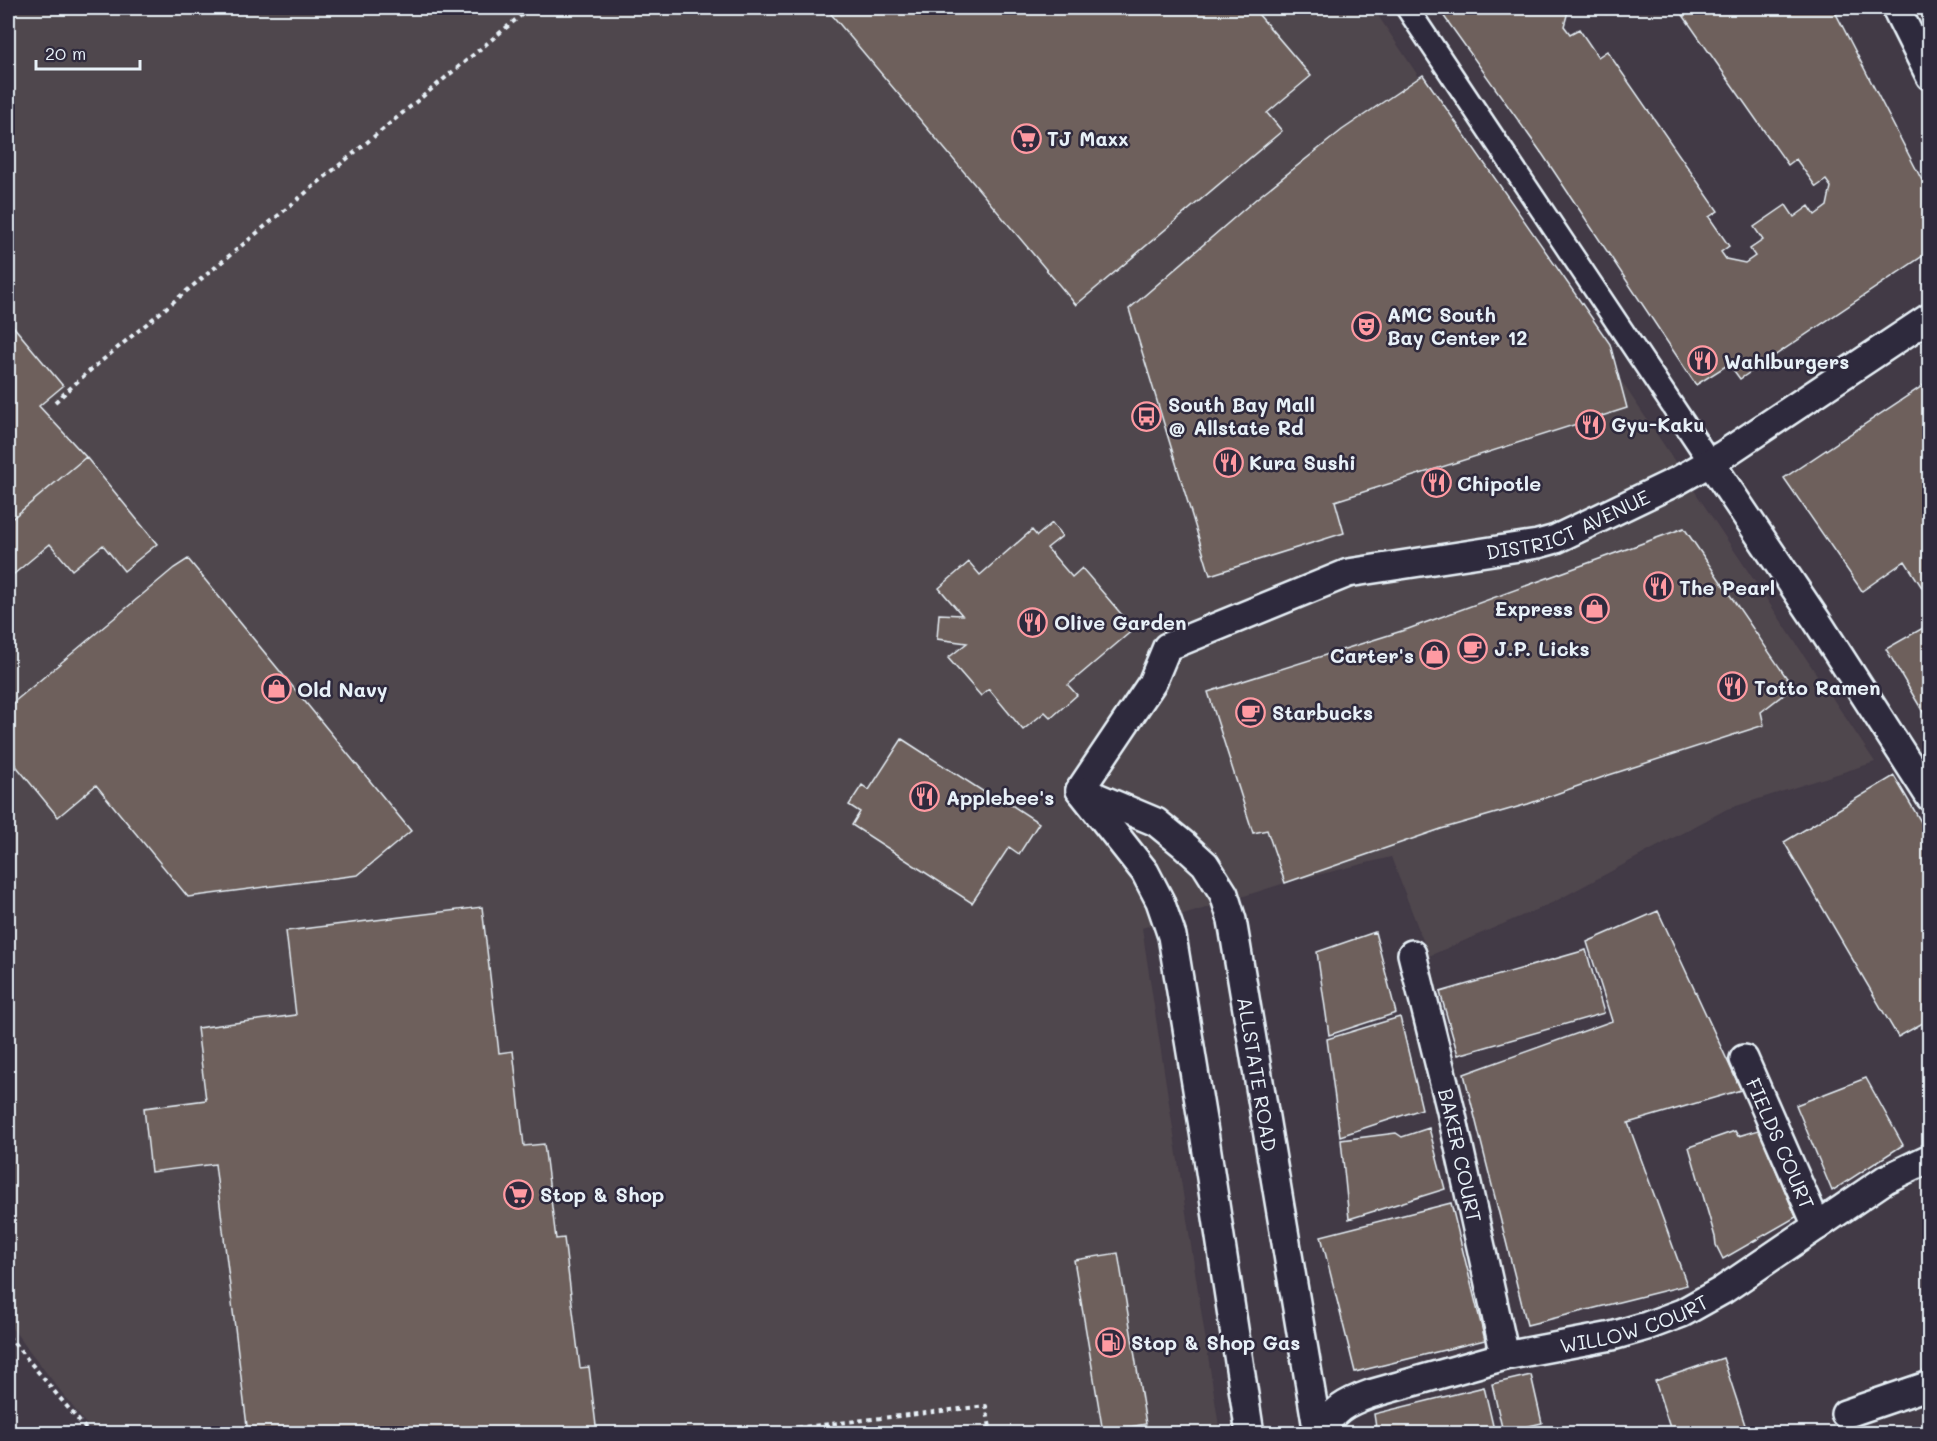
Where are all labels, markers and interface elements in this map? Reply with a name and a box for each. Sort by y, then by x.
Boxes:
scale bar [36,33,140,71]
text: 20 m [45,41,86,65]
supermarket icon: TJ Maxx [1010,122,1042,154]
place label: TJ Maxx [1047,125,1129,151]
place label: AMC South Bay Center 12 [1387,301,1528,350]
theatre icon: AMC South Bay Center 12 [1350,310,1382,342]
restaurant icon: Wahlburgers [1687,345,1719,377]
place label: Wahlburgers [1724,348,1849,374]
place label: South Bay Mall @ Allstate Rd [1168,391,1315,440]
bus stop icon: South Bay Mall @ Allstate Rd [1131,400,1163,432]
restaurant icon: Gyu-Kaku [1574,408,1606,440]
place label: Gyu-Kaku [1611,411,1705,437]
restaurant icon: Kura Sushi [1212,446,1244,478]
place label: Kura Sushi [1249,449,1356,475]
restaurant icon: Chipotle [1420,467,1452,499]
place label: Chipotle [1457,470,1541,496]
street label: DISTRICT AVENUE [1484,483,1654,565]
restaurant icon: The Pearl [1642,571,1674,603]
place label: The Pearl [1679,574,1775,600]
shop icon: Express [1578,592,1610,624]
place label: Express [1495,595,1573,621]
restaurant icon: Olive Garden [1017,606,1049,638]
place label: Olive Garden [1054,609,1187,635]
cafe icon: J.P. Licks [1457,632,1489,664]
place label: J.P. Licks [1494,635,1590,661]
shop icon: Carter's [1419,639,1451,671]
place label: Carter's [1330,642,1414,668]
restaurant icon: Totto Ramen [1717,671,1749,703]
shop icon: Old Navy [260,673,292,705]
place label: Totto Ramen [1754,674,1880,700]
place label: Old Navy [297,676,388,702]
cafe icon: Starbucks [1235,696,1267,728]
place label: Starbucks [1272,699,1373,725]
restaurant icon: Applebee's [909,781,941,813]
place label: Applebee's [946,784,1054,810]
street label: ALLSTATE ROAD [1232,995,1284,1153]
street label: FIELDS COURT [1741,1074,1821,1213]
street label: BAKER COURT [1433,1086,1488,1225]
supermarket icon: Stop & Shop [503,1178,535,1210]
place label: Stop & Shop [540,1181,664,1207]
street label: WILLOW COURT [1558,1288,1713,1359]
fuel station icon: Stop & Shop Gas [1094,1326,1126,1358]
place label: Stop & Shop Gas [1131,1329,1300,1355]

